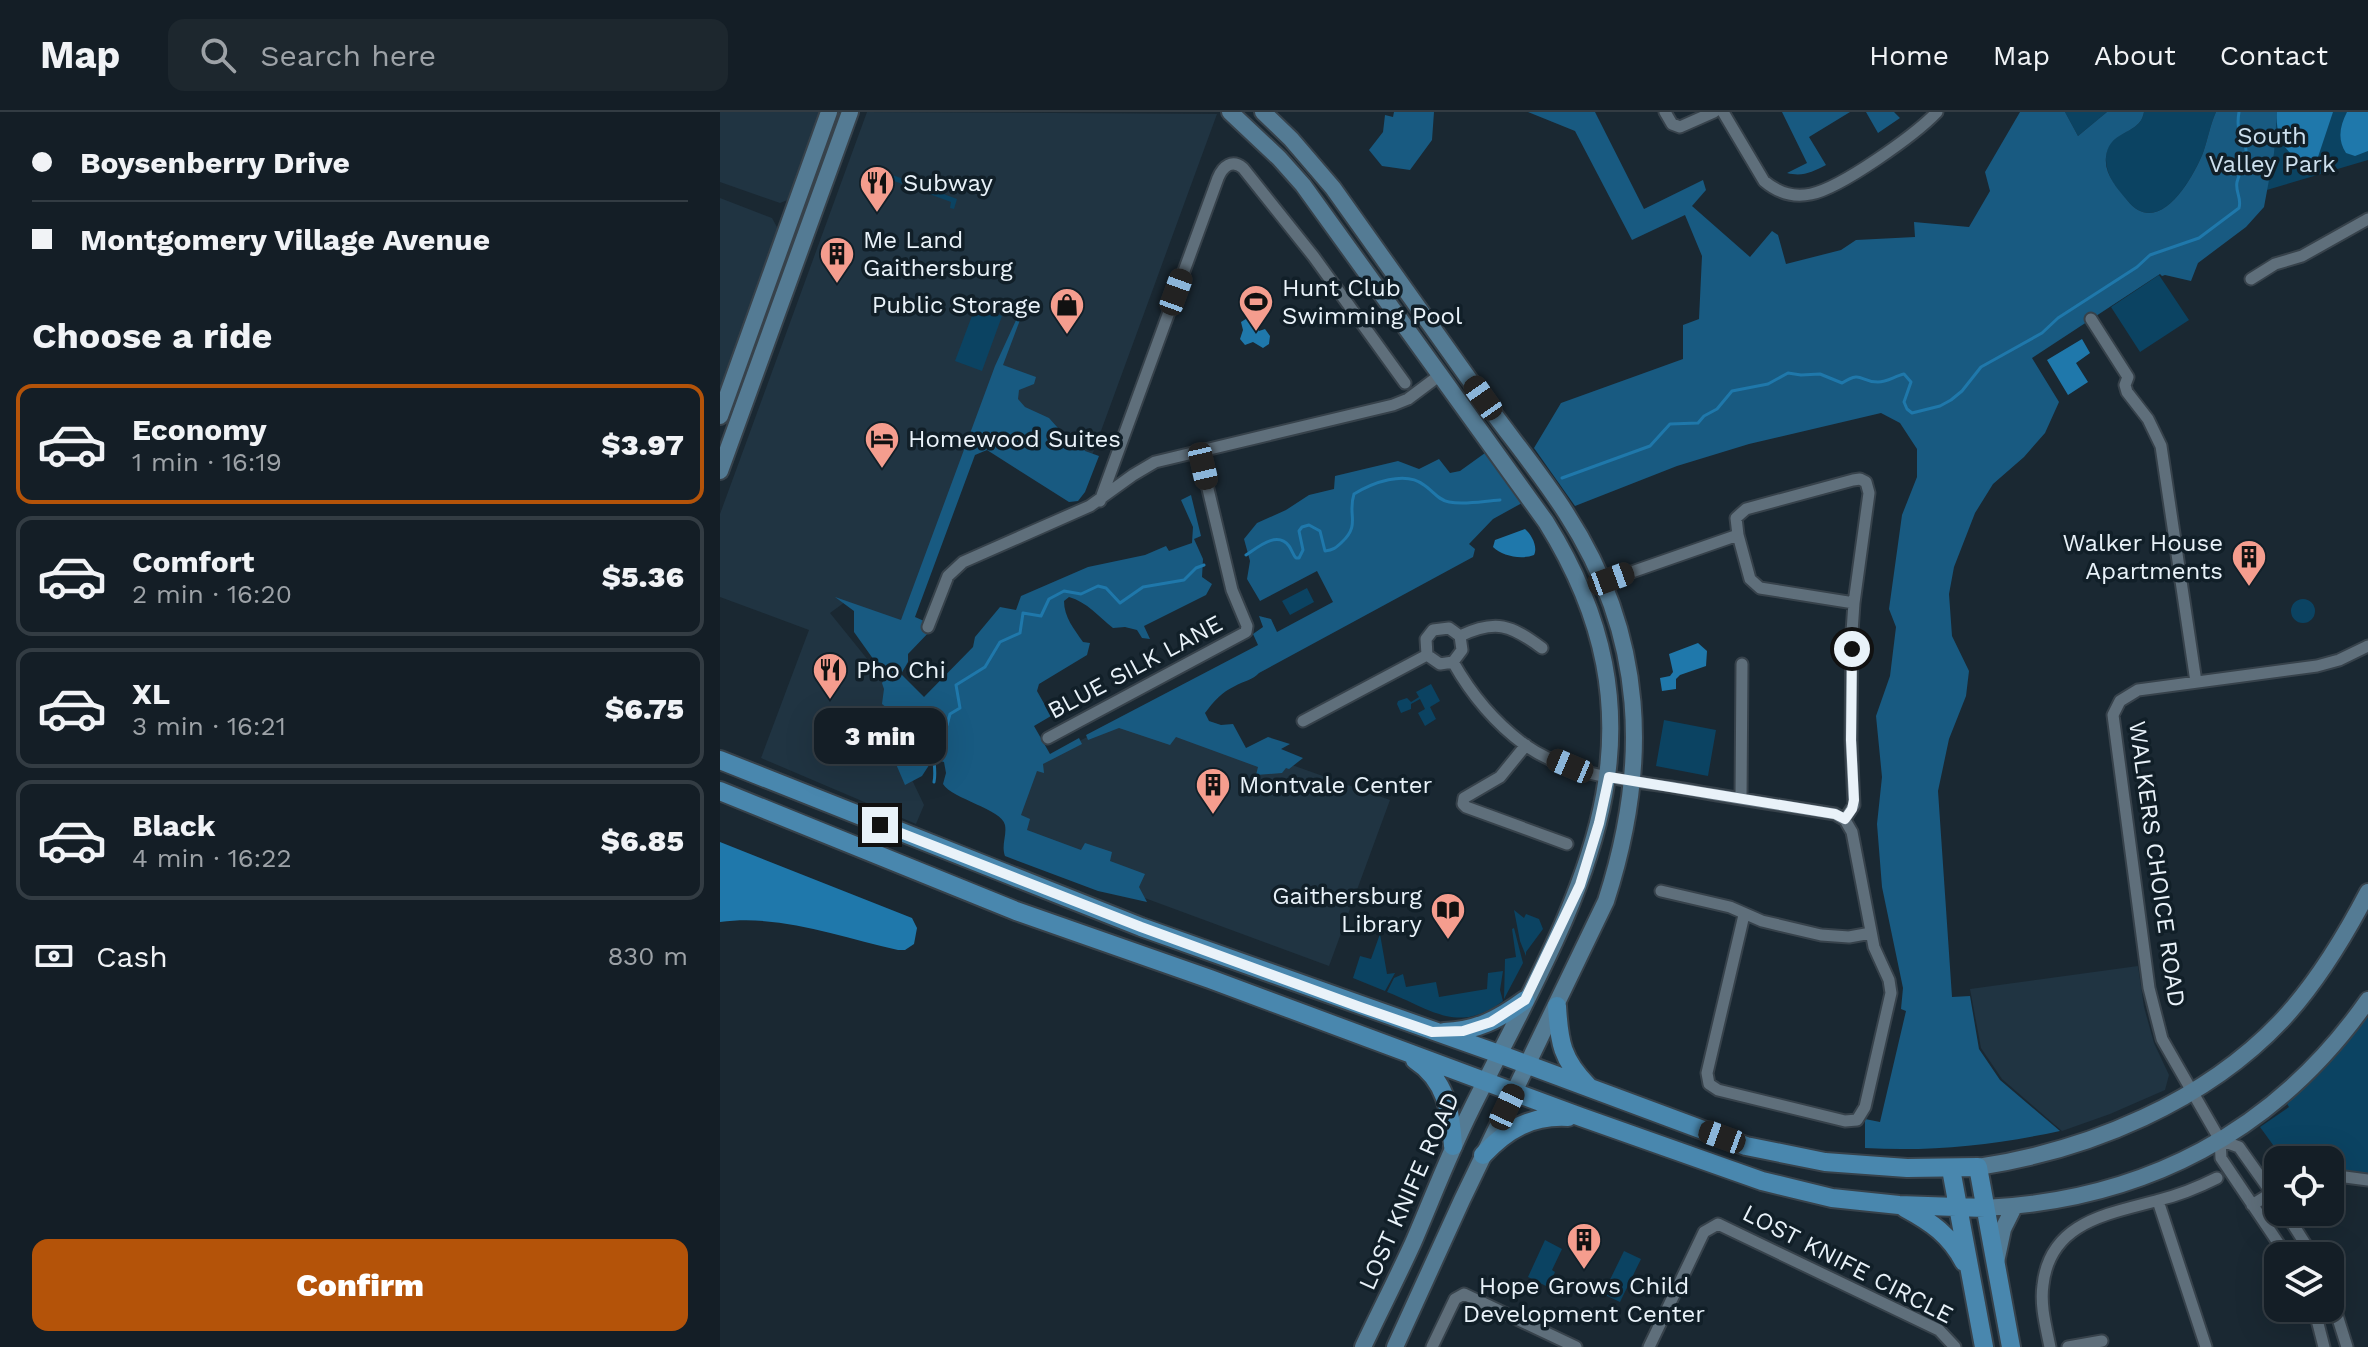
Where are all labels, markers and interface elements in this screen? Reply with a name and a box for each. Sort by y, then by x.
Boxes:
search box [168,19,728,91]
text: Map [40,33,120,77]
icon: search [196,33,240,77]
text: Search here [260,38,436,73]
text: Home [1869,39,1949,72]
text: Map [1993,39,2050,72]
text: About [2094,39,2176,72]
text: Contact [2220,39,2328,72]
park label: South Valley Park [2208,122,2336,178]
text: Boysenberry Drive [80,145,350,180]
restaurant icon: Subway [858,164,896,214]
place label: Subway [903,169,993,197]
text: Montgomery Village Avenue [80,222,490,257]
place label: Me Land Gaithersburg [863,226,1013,282]
building icon: Me Land Gaithersburg [818,235,856,285]
car [1157,265,1195,319]
place label: Hunt Club Swimming Pool [1282,274,1463,330]
sports icon: Hunt Club Swimming Pool [1237,283,1275,333]
shop icon: Public Storage [1048,286,1086,336]
place label: Public Storage [872,291,1041,319]
text: Choose a ride [32,315,272,357]
car [1459,371,1507,425]
icon: car [36,408,108,480]
text: Economy [132,412,267,447]
hotel icon: Homewood Suites [863,420,901,470]
place label: Homewood Suites [908,425,1121,453]
text: $3.97 [601,427,684,462]
car [1186,440,1220,492]
text: 1 min · 16:19 [132,447,282,477]
place label: Walker House Apartments [2062,529,2223,585]
building icon: Walker House Apartments [2230,538,2268,588]
icon: car [36,540,108,612]
text: Comfort [132,544,254,579]
text: $5.36 [602,559,684,594]
car [1584,560,1638,598]
text: 2 min · 16:20 [132,579,292,609]
street label: BLUE SILK LANE [1043,609,1227,725]
route start [1834,631,1870,667]
restaurant icon: Pho Chi [811,651,849,701]
place label: Pho Chi [856,656,946,684]
icon: car [36,672,108,744]
text: XL [132,676,170,711]
text: $6.75 [605,691,684,726]
callout: 3 min [814,709,946,765]
text: 3 min · 16:21 [132,711,286,741]
street label: WALKERS CHOICE ROAD [2123,719,2191,1009]
text: 3 min [845,721,915,751]
car [1543,746,1597,786]
building icon: Montvale Center [1194,766,1232,816]
place label: Montvale Center [1239,771,1432,799]
icon: car [36,804,108,876]
route end [862,807,898,843]
text: Black [132,808,216,843]
text: $6.85 [601,823,684,858]
text: 4 min · 16:22 [132,843,292,873]
place label: Gaithersburg Library [1272,882,1423,938]
library icon: Gaithersburg Library [1429,891,1467,941]
icon: cash [32,934,76,978]
text: Cash [96,939,168,974]
text: 830 m [608,941,688,971]
car [1486,1080,1528,1134]
street label: LOST KNIFE ROAD [1353,1088,1465,1294]
car [1695,1118,1749,1156]
map controls [2264,1146,2344,1322]
button: locate [2264,1146,2344,1226]
street label: LOST KNIFE CIRCLE [1738,1199,1958,1329]
building icon: Hope Grows Child Development Center [1565,1221,1603,1271]
button: Confirm [32,1239,688,1331]
button: layers [2264,1242,2344,1322]
place label: Hope Grows Child Development Center [1463,1272,1705,1328]

